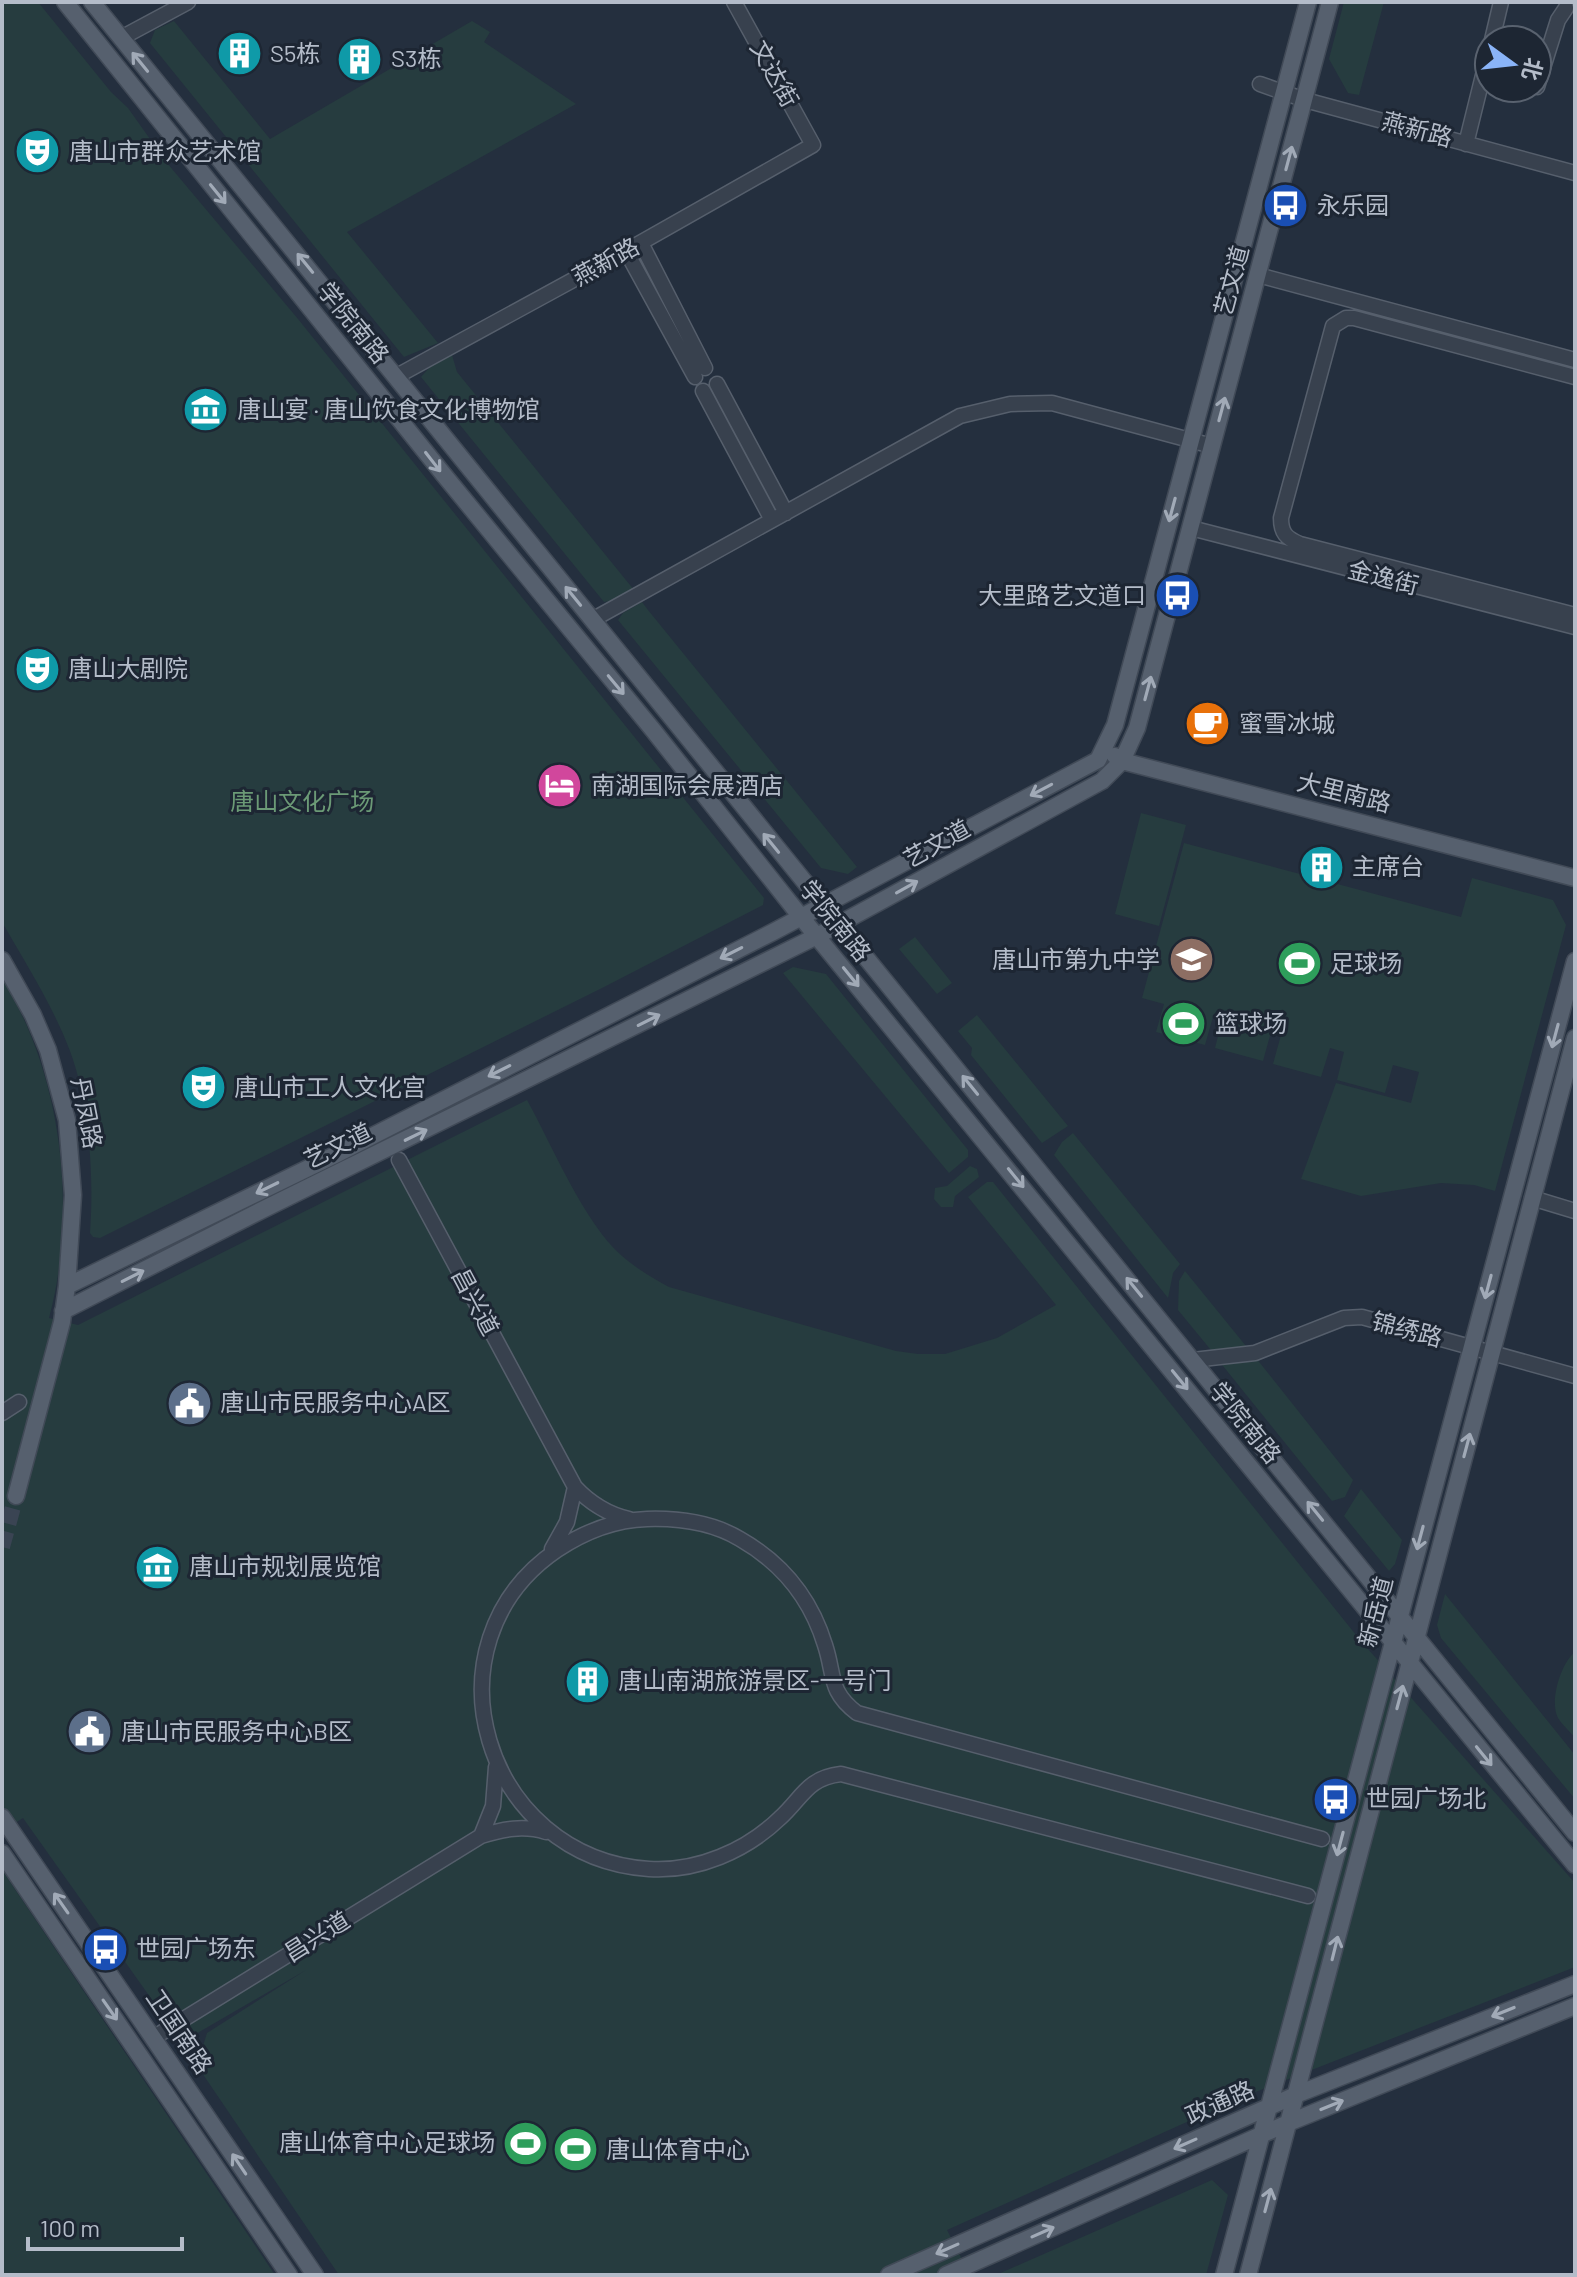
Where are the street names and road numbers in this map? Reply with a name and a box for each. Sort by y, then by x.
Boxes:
street label: 文达街 [745,35,805,112]
street label: 燕新路 [1379,105,1456,152]
street label: 燕新路 [567,231,644,291]
street label: 艺文道 [1207,242,1254,319]
street label: 学院南路 [313,276,396,368]
street label: 金逸街 [1345,554,1422,599]
street label: 大里南路 [1294,766,1394,817]
street label: 艺文道 [898,813,975,873]
street label: 学院南路 [795,874,878,966]
street label: 丹凤路 [66,1075,109,1151]
street label: 艺文道 [299,1116,376,1173]
street label: 昌兴道 [447,1263,506,1340]
street label: 锦绣路 [1369,1305,1446,1352]
street label: 学院南路 [1205,1376,1288,1468]
street label: 新岳道 [1351,1573,1398,1650]
street label: 昌兴道 [278,1904,354,1967]
street label: 卫国南路 [141,1983,219,2079]
street label: 政通路 [1181,2074,1258,2130]

